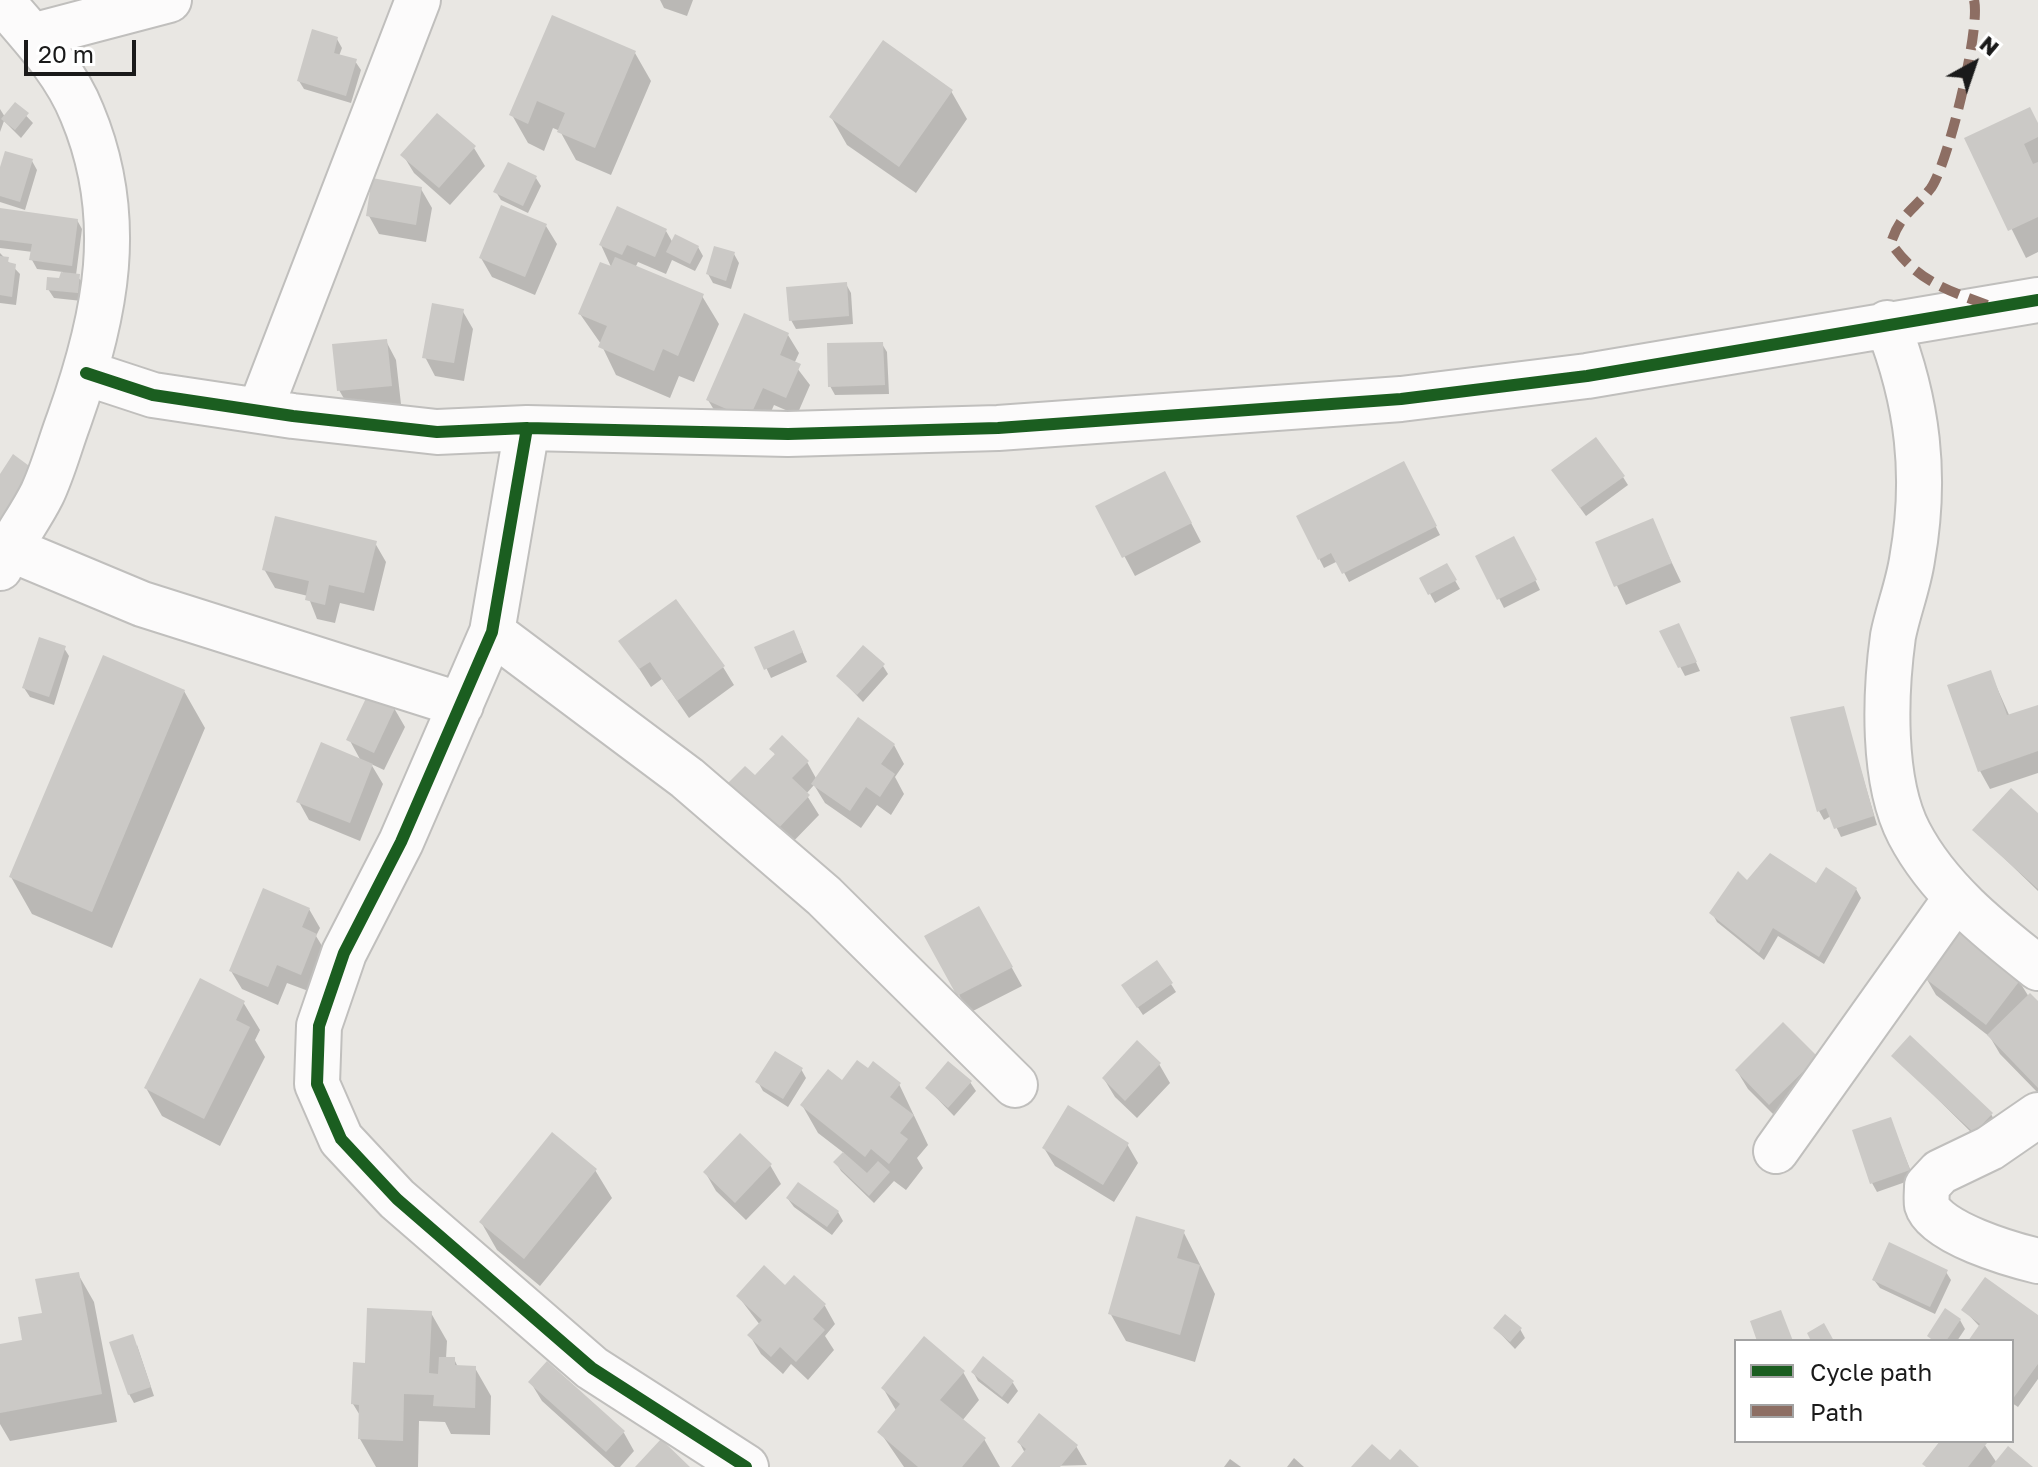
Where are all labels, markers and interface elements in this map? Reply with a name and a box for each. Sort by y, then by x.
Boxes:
scale bar [28,24,140,74]
north arrow [1934,24,2014,104]
text: N [1975,30,2005,61]
text: 20 m [38,39,94,68]
legend [1734,1339,2014,1443]
text: Cycle path [1810,1357,1932,1386]
text: Path [1810,1397,1863,1426]

